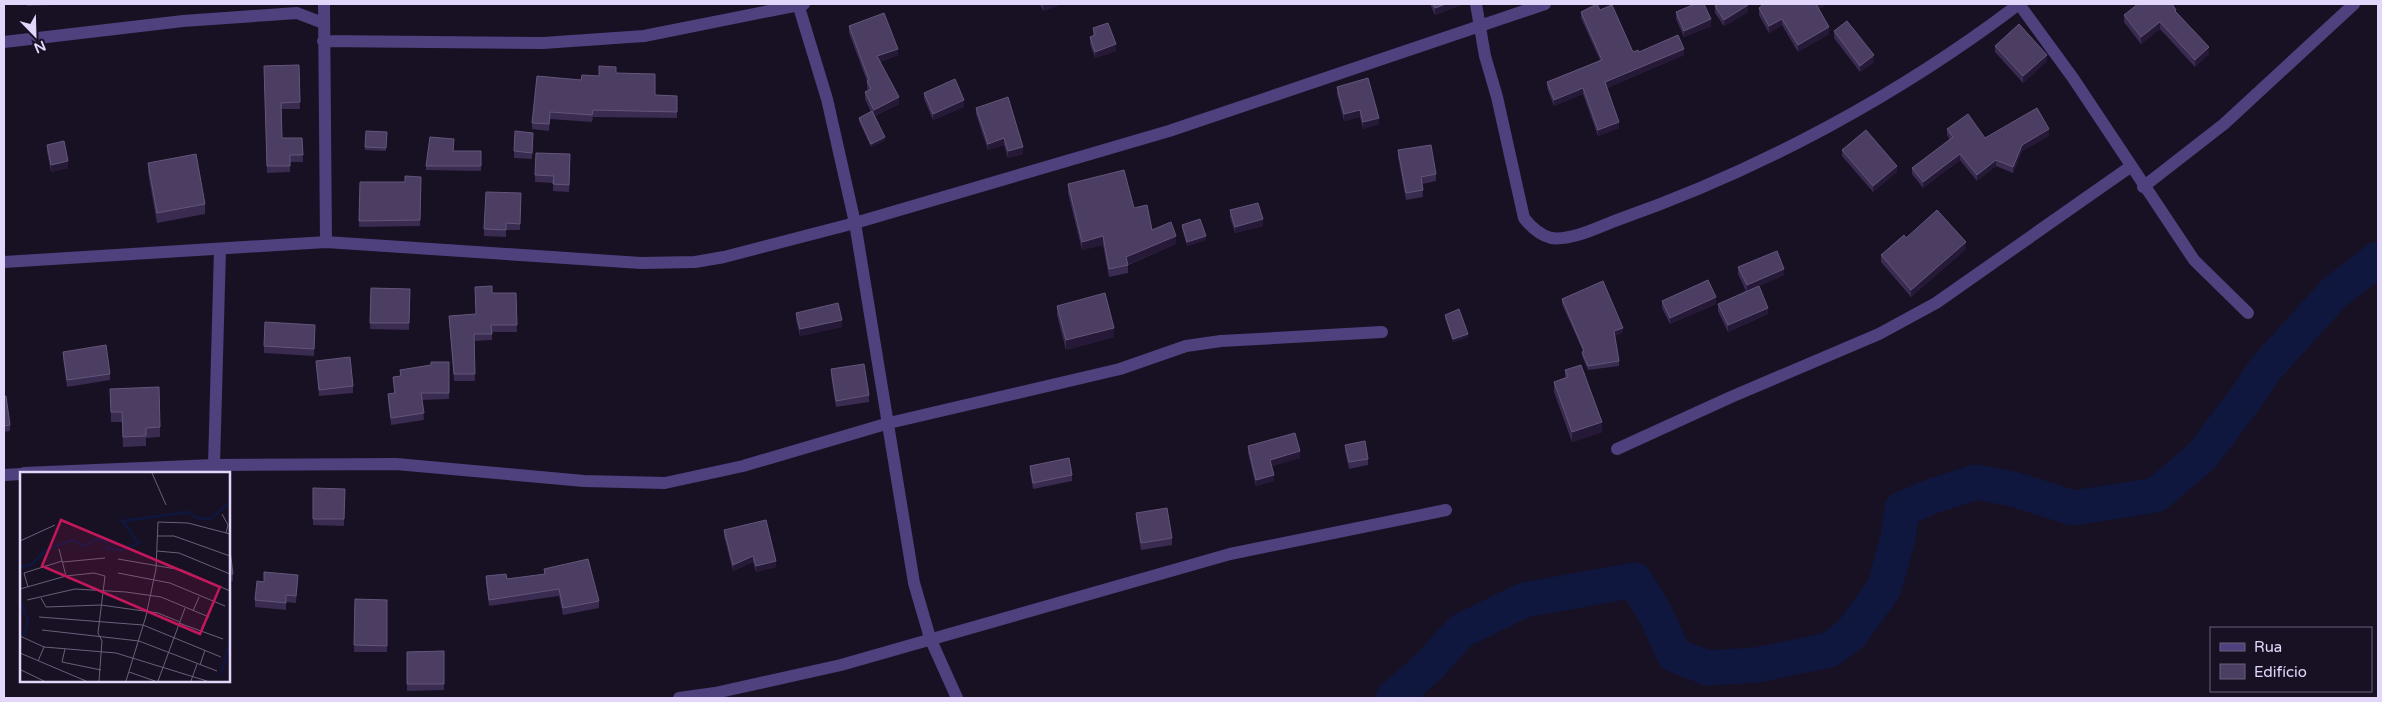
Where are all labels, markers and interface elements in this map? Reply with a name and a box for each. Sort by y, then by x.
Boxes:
north arrow [10,10,60,60]
text: N [31,36,48,57]
inset map [20,472,230,682]
legend [2210,627,2372,692]
text: Rua [2254,638,2282,656]
text: Edifício [2254,663,2307,681]

